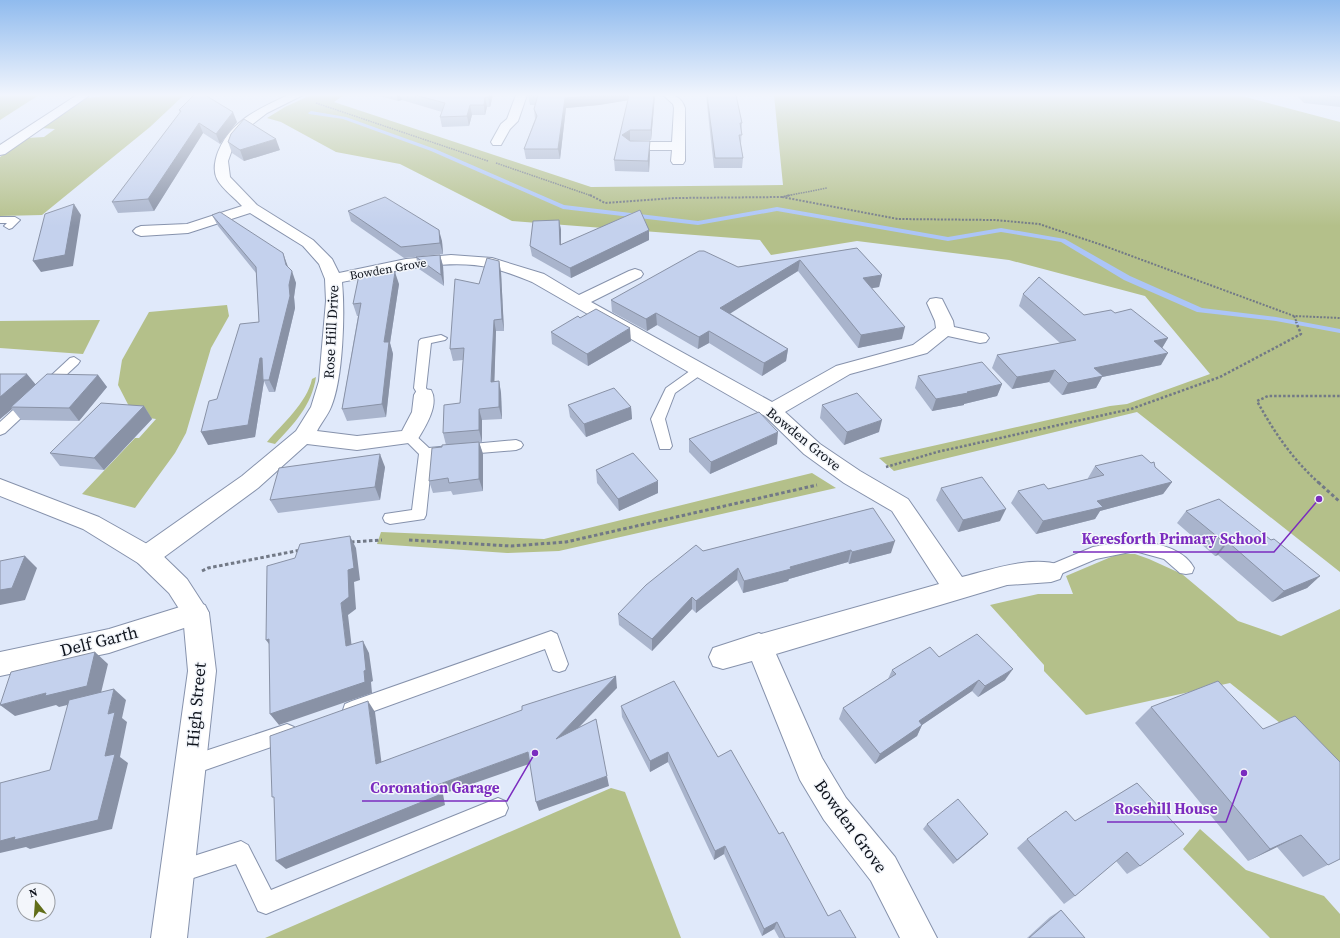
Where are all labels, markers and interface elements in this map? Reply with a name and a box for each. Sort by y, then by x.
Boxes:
street label: Bowden Grove [348,254,428,284]
street label: Rose Hill Drive [319,285,343,379]
street label: Bowden Grove [762,403,846,475]
callout: Keresforth Primary School [1073,525,1274,552]
text: Keresforth Primary School [1081,528,1267,549]
street label: Delf Garth [58,620,140,662]
street label: High Street [180,661,212,749]
callout: Coronation Garage [362,774,507,801]
street label: Bowden Grove [809,774,893,878]
text: Coronation Garage [370,777,500,798]
callout: Rosehill House [1107,795,1226,822]
text: Rosehill House [1114,798,1218,819]
north arrow [16,882,56,922]
text: N [27,885,39,901]

